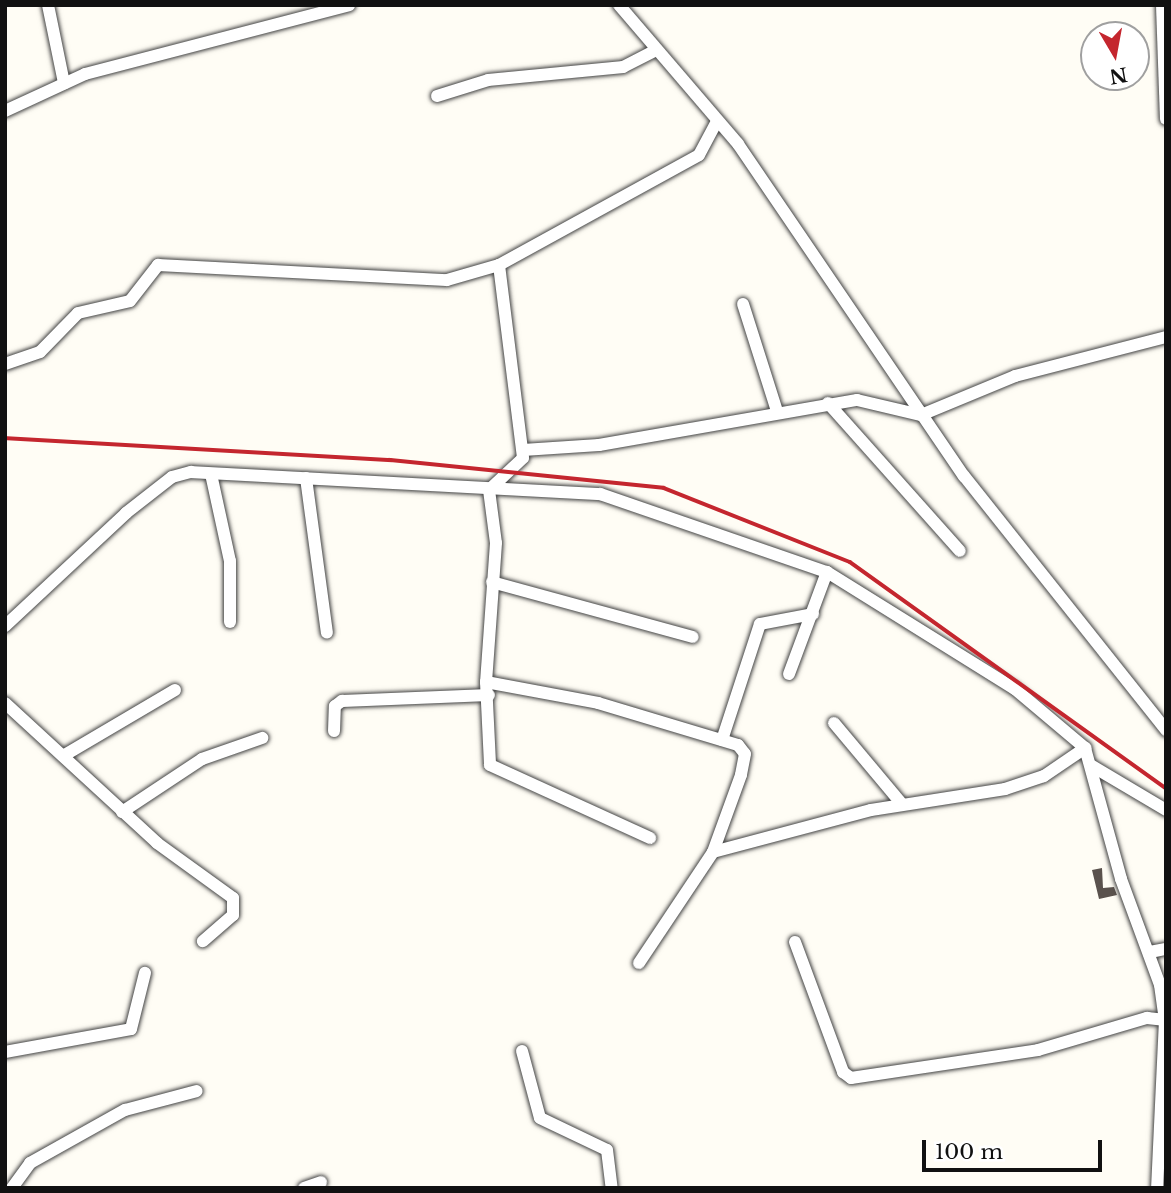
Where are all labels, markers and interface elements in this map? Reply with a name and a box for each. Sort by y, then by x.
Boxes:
north arrow [1080,21,1150,91]
text: N [1108,62,1129,88]
scale bar [926,1126,1106,1170]
text: 100 m [935,1139,1003,1165]

